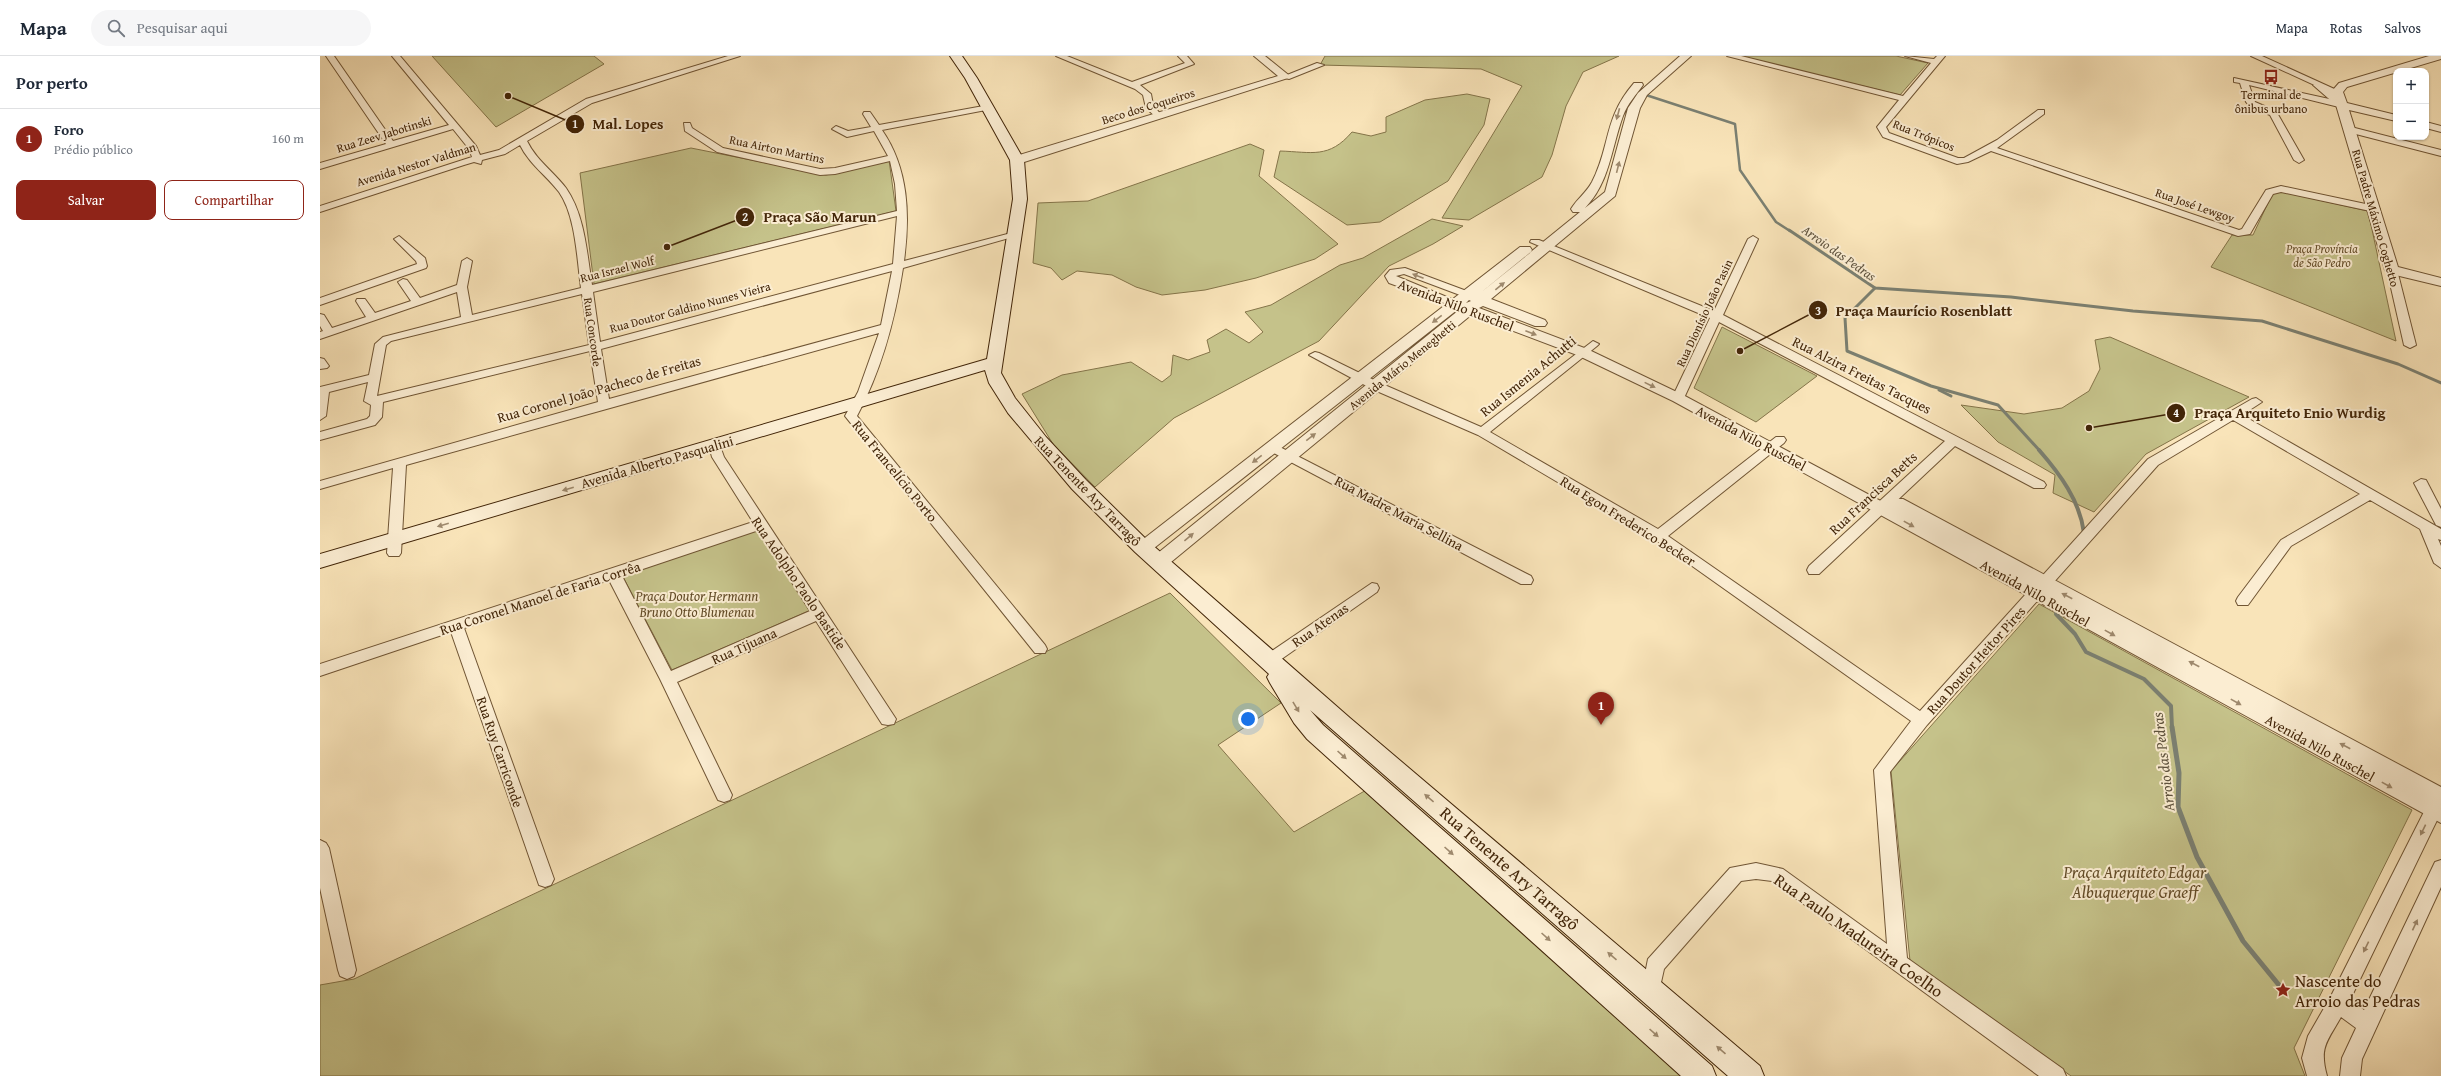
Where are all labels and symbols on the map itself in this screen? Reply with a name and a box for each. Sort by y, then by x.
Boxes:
bus stop icon: Terminal de ônibus urbano [2262,68,2280,86]
street label: Beco dos Coqueiros [1099,84,1197,128]
place label: Terminal de ônibus urbano [2235,86,2307,117]
one-way arrow [1615,108,1621,120]
callout: Mal. Lopes [565,110,672,137]
street label: Rua Zeev Jabotinski [334,111,434,157]
text: Mal. Lopes [593,113,663,134]
text: 1 [572,115,578,132]
street label: Rua Trópicos [1890,115,1958,155]
street label: Rua Airton Martins [728,131,826,167]
street label: Avenida Nestor Valdman [354,138,478,190]
street label: Rua Padre Máximo Coghetto [2348,147,2404,289]
one-way arrow [1615,161,1621,173]
street label: Rua José Lewgoy [2153,183,2237,227]
callout: Praça São Marun [735,203,884,230]
text: Praça São Marun [764,206,877,227]
text: 2 [742,208,748,225]
water label: Arroio das Pedras [1797,220,1880,286]
park label: Praça Província de São Pedro [2285,240,2358,271]
street label: Rua Israel Wolf [578,251,657,286]
street label: Rua Dionísio João Pasin [1672,256,1737,370]
one-way arrow [1412,272,1424,278]
street label: Avenida Nilo Ruschel [1395,274,1517,336]
street label: Rua Doutor Galdino Nunes Vieira [608,277,773,337]
one-way arrow [1494,282,1505,291]
street label: Rua Concorde [580,296,606,368]
callout: Praça Maurício Rosenblatt [1808,297,2021,324]
text: Praça Maurício Rosenblatt [1836,300,2013,321]
text: 3 [1815,302,1821,319]
one-way arrow [1431,314,1442,323]
street label: Avenida Mário Meneghetti [1345,316,1460,414]
one-way arrow [1525,330,1537,336]
street label: Rua Ismenia Achutti [1476,331,1580,421]
street label: Rua Alzira Freitas Tacques [1789,331,1935,419]
street label: Rua Coronel João Pacheco de Freitas [495,350,703,428]
one-way arrow [1644,382,1656,388]
callout: Praça Arquiteto Enio Wurdig [2166,399,2394,426]
street label: Avenida Nilo Ruschel [1692,400,1810,476]
text: Praça Arquiteto Enio Wurdig [2194,402,2386,423]
text: 4 [2173,404,2179,421]
street label: Rua Francelício Porto [848,416,942,526]
street label: Avenida Alberto Pasqualini [578,431,736,493]
street label: Rua Tenente Ary Tarragô [1030,431,1146,551]
one-way arrow [1305,433,1316,441]
street label: Rua Francisca Betts [1825,447,1921,539]
one-way arrow [1251,454,1262,463]
street label: Rua Madre Maria Sellina [1331,471,1467,556]
street label: Rua Egon Frederico Becker [1556,471,1700,571]
one-way arrow [561,486,573,492]
street label: Rua Adolpho Paolo Bastide [747,513,851,654]
one-way arrow [1903,521,1915,528]
one-way arrow [437,522,449,528]
one-way arrow [1183,533,1194,542]
street label: Avenida Nilo Ruschel [1976,554,2094,632]
street label: Rua Coronel Manoel de Faria Corrêa [437,556,643,640]
park label: Praça Doutor Hermann Bruno Otto Blumenau [635,586,758,622]
one-way arrow [2061,592,2073,599]
street label: Rua Atenas [1287,598,1353,652]
street label: Rua Doutor Heitor Pires [1922,602,2030,718]
street label: Rua Tijuana [708,623,780,669]
one-way arrow [2104,630,2115,637]
one-way arrow [2188,661,2200,667]
pin: 1 [1588,692,1614,725]
street label: Rua Ruy Carriconde [472,694,528,810]
one-way arrow [2230,699,2242,706]
one-way arrow [1292,701,1300,712]
your location [1238,709,1258,729]
street label: Avenida Nilo Ruschel [2261,709,2379,787]
water label: Arroio das Pedras [2146,711,2180,814]
one-way arrow [2339,743,2351,749]
one-way arrow [1337,750,1346,759]
one-way arrow [2381,781,2393,788]
one-way arrow [1423,794,1434,803]
street label: Rua Tenente Ary Tarragô [1435,800,1586,936]
one-way arrow [2420,825,2427,836]
one-way arrow [1444,846,1454,855]
park label: Praça Arquiteto Edgar Albuquerque Graeff [2063,859,2207,904]
street label: Rua Paulo Madureira Coelho [1769,867,1949,1003]
one-way arrow [2412,919,2418,931]
one-way arrow [1541,933,1551,942]
one-way arrow [2363,941,2369,952]
one-way arrow [1607,951,1618,960]
place label: Nascente do Arroio das Pedras [2295,968,2421,1013]
place icon: Nascente do Arroio das Pedras [2274,981,2292,999]
one-way arrow [1648,1029,1659,1038]
one-way arrow [1715,1046,1726,1055]

